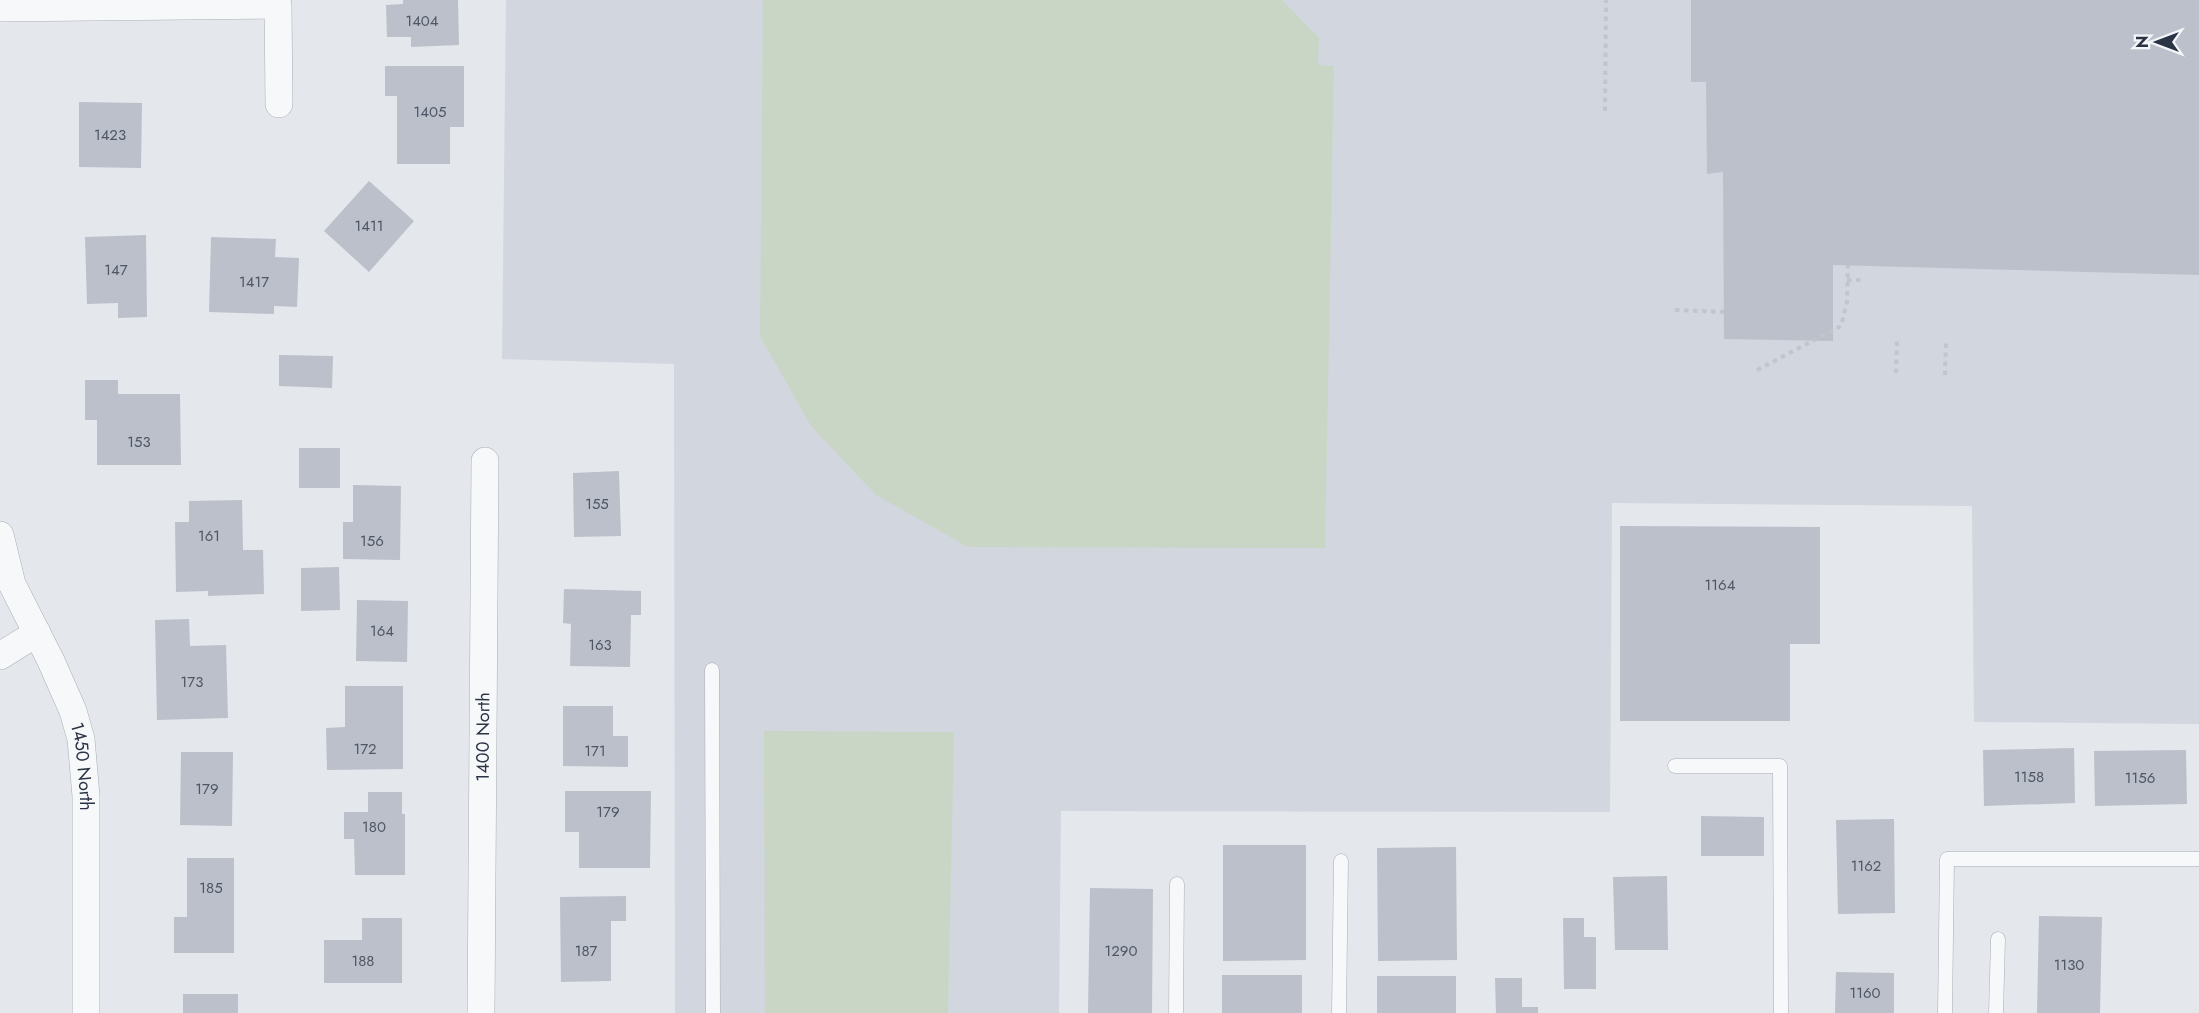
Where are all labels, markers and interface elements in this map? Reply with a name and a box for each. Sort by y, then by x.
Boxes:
house number: 1404 [405,10,439,32]
north arrow [2127,12,2187,72]
text: N [2131,36,2154,48]
house number: 1405 [414,101,446,123]
house number: 1423 [94,124,126,146]
house number: 1411 [355,215,384,237]
house number: 147 [104,259,128,281]
house number: 1417 [239,271,269,293]
house number: 153 [127,431,151,453]
house number: 155 [585,493,609,515]
house number: 161 [198,525,220,547]
house number: 156 [360,530,384,552]
house number: 1164 [1705,574,1736,596]
house number: 164 [370,620,394,642]
house number: 163 [588,634,612,656]
house number: 173 [181,671,203,693]
street label: 1400 North [470,692,496,782]
street label: 1450 North [64,719,99,811]
house number: 172 [353,738,377,760]
house number: 171 [584,740,606,762]
house number: 1158 [2014,766,2044,788]
house number: 1156 [2125,767,2155,789]
house number: 179 [195,778,219,800]
house number: 179 [596,801,620,823]
house number: 180 [362,816,386,838]
house number: 1162 [1851,855,1881,877]
house number: 185 [199,877,223,899]
house number: 187 [575,940,597,962]
house number: 1290 [1105,940,1137,962]
house number: 188 [351,950,375,972]
house number: 1130 [2054,954,2084,976]
house number: 1160 [1849,982,1881,1004]

